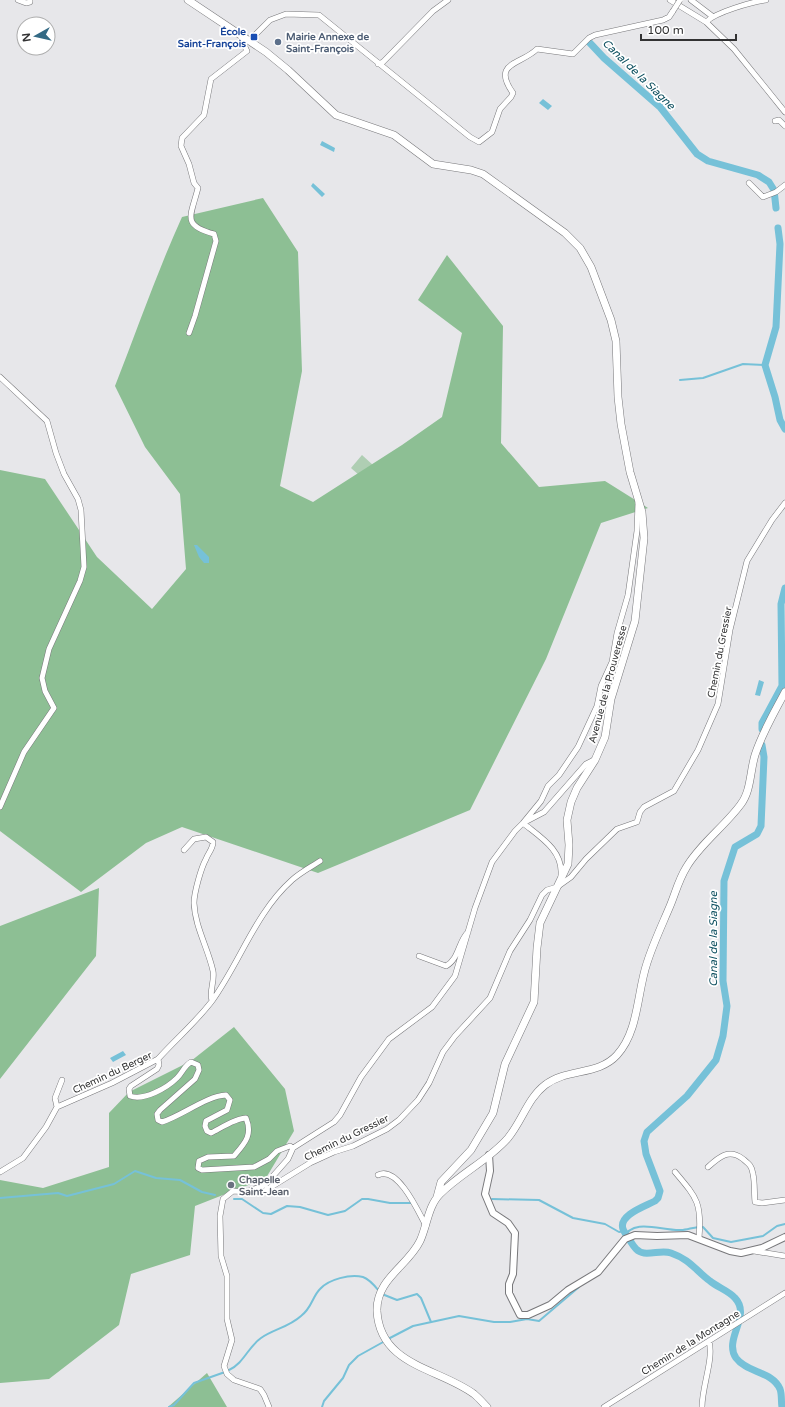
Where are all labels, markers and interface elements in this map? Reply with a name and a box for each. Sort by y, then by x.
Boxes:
north arrow [16,16,56,56]
scale bar [641,16,736,42]
text: 100 m [647,23,684,37]
place label: École Saint-François [178,26,246,50]
place label: Mairie Annexe de Saint-François [286,31,369,55]
text: N [20,32,34,43]
marker: École Saint-François [249,32,259,42]
water label: Canal de la Siagne [600,36,678,113]
marker: Mairie Annexe de Saint-François [273,37,283,47]
street label: Chemin du Gressier [705,605,735,699]
street label: Avenue de la Prouveresse [586,624,630,745]
water label: Canal de la Siagne [707,890,720,987]
street label: Chemin du Berger [71,1049,154,1097]
street label: Chemin du Gressier [302,1112,391,1164]
place label: Chapelle Saint-Jean [239,1174,289,1198]
marker: Chapelle Saint-Jean [226,1180,236,1190]
street label: Chemin de la Montagne [639,1308,742,1378]

